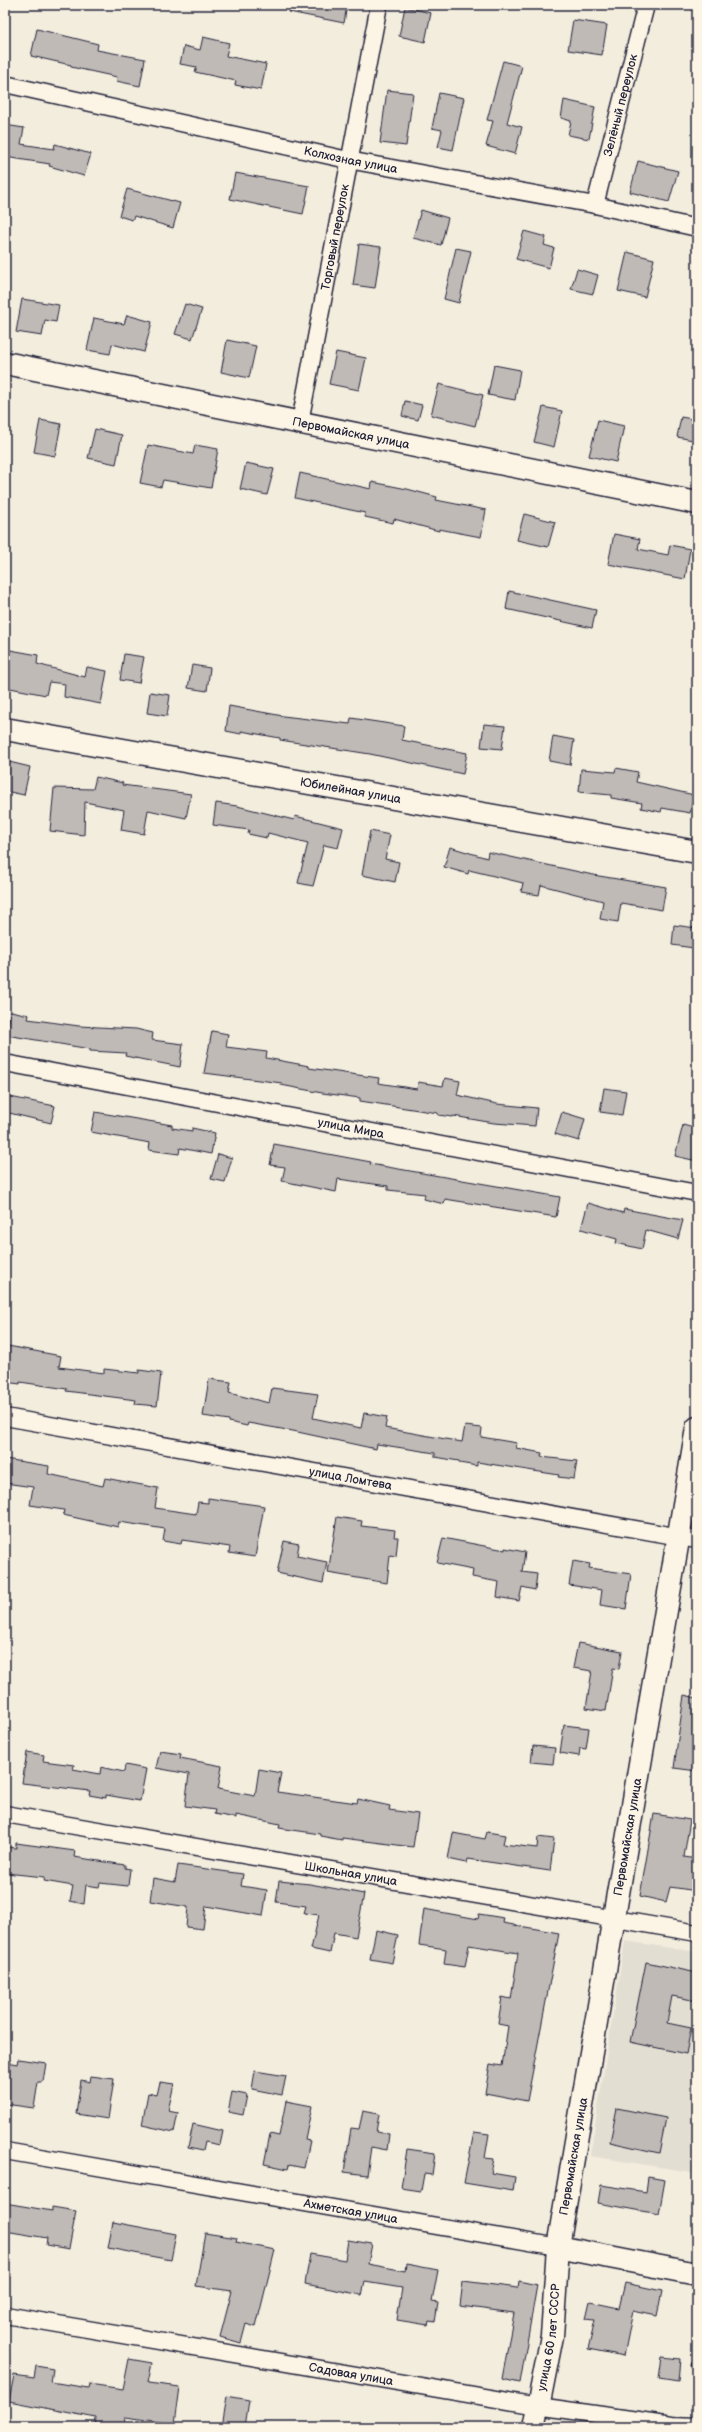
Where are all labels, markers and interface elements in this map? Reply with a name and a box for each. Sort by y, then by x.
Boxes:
street label: Зелёный переулок [600,52,641,158]
street label: Колхозная улица [303,143,399,176]
street label: Торговый переулок [318,182,353,292]
street label: Первомайская улица [291,414,411,452]
street label: Юбилейная улица [299,774,402,807]
street label: улица Мира [317,1114,385,1142]
street label: улица Ломтева [308,1464,393,1493]
street label: Первомайская улица [610,1777,645,1897]
street label: Школьная улица [303,1858,398,1889]
street label: Первомайская улица [556,2096,591,2216]
street label: Ахметская улица [302,2195,399,2227]
street label: улица 60 лет СССР [534,2283,563,2392]
street label: Садовая улица [308,2359,394,2389]

